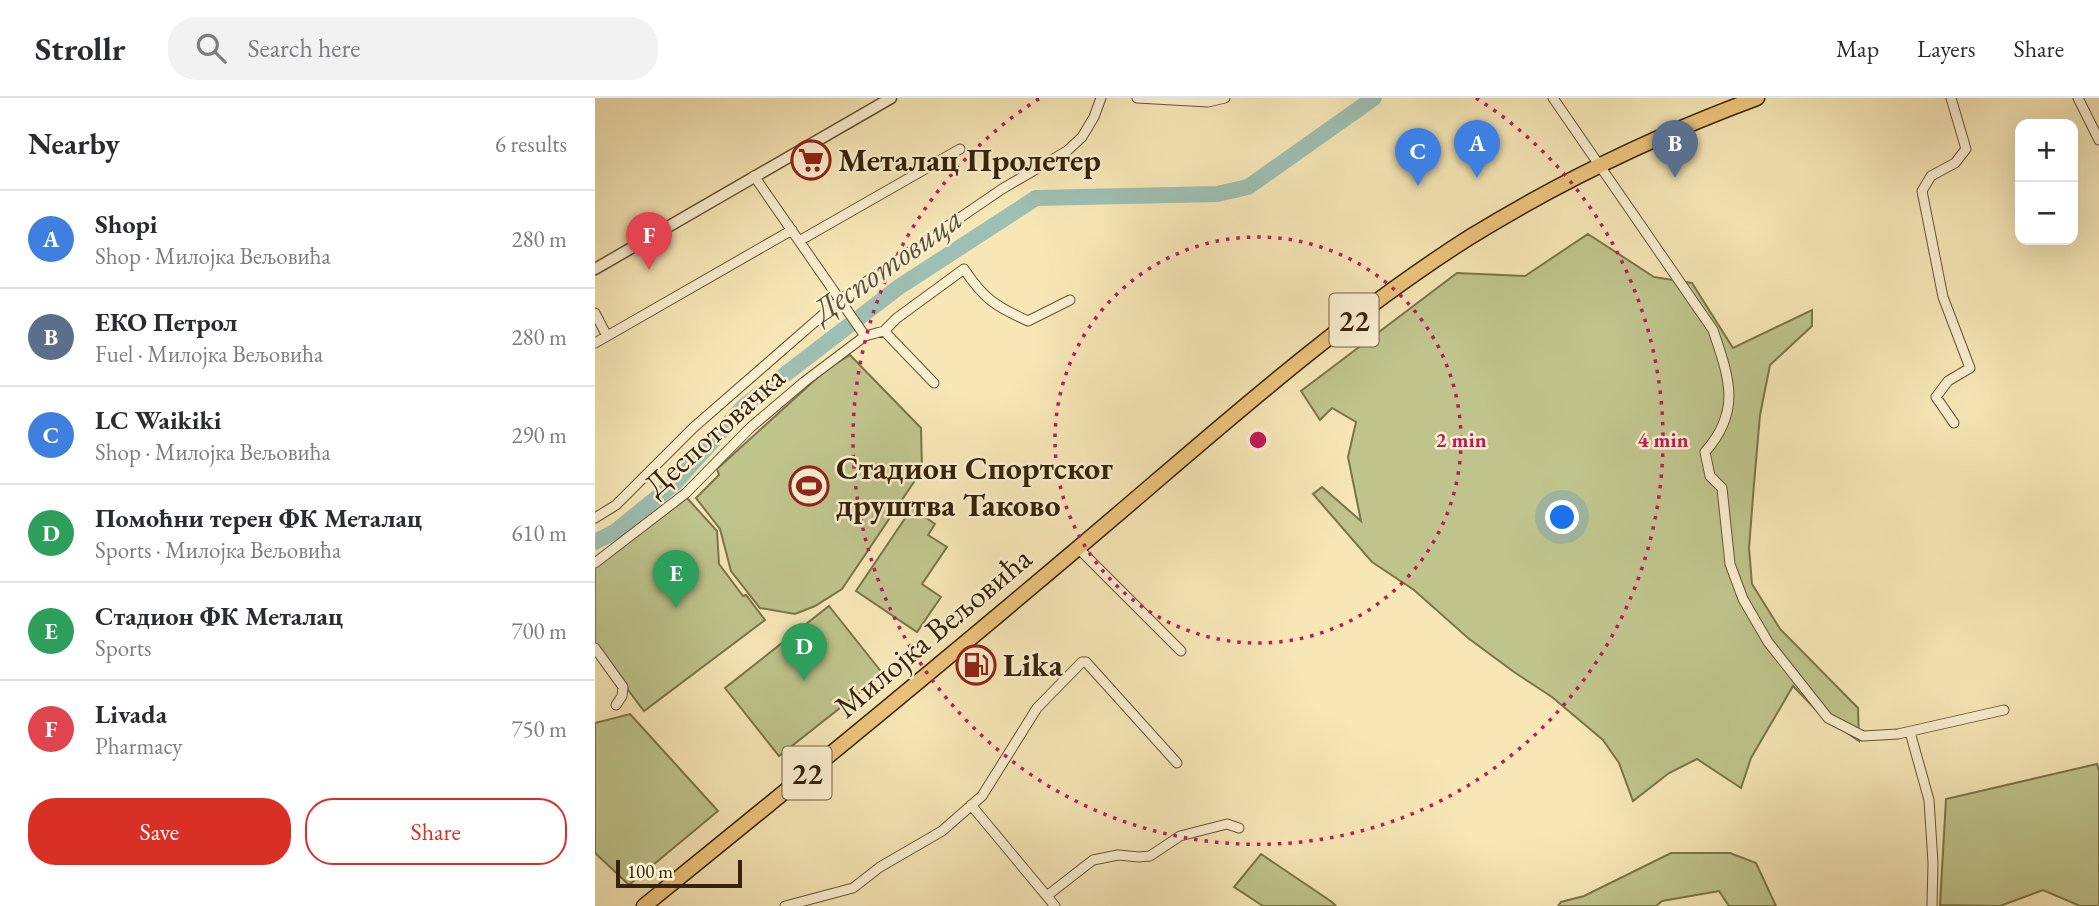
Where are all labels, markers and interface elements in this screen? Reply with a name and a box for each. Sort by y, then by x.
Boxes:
search box [168,17,658,80]
text: Strollr [35,27,126,70]
icon: search [192,29,230,67]
text: Search here [248,31,360,65]
text: Map [1836,33,1879,64]
text: Layers [1917,33,1976,64]
text: Share [2014,33,2064,64]
map controls [2015,119,2078,245]
button: + [2015,119,2078,182]
pin: A [1454,120,1500,178]
pin: B [1652,120,1698,178]
text: Nearby [28,124,120,163]
pin: C [1395,128,1441,186]
text: 6 results [495,129,567,159]
supermarket icon: Металац Пролетер [790,139,832,181]
place label: Металац Пролетер [838,139,1101,181]
button: − [2015,182,2078,245]
water label: Деспотовица [801,197,971,333]
text: Shopi [95,207,157,241]
pin: F [626,212,672,270]
text: A [43,224,59,254]
text: 280 m [511,224,567,254]
text: Shop · Милојка Вељовића [95,241,331,271]
road number: 22 [1329,294,1379,346]
text: ЕКО Петрол [95,305,237,339]
text: B [44,322,58,352]
text: 280 m [511,322,567,352]
text: Fuel · Милојка Вељовића [95,339,323,369]
street label: Деспотовачка [635,356,794,505]
text: LC Waikiki [95,403,221,437]
text: C [43,420,59,450]
text: 290 m [511,420,567,450]
text: 2 min [1435,426,1487,453]
text: 4 min [1637,426,1689,453]
centre of rings [1246,428,1270,452]
text: Shop · Милојка Вељовића [95,437,331,467]
place label: Стадион Спортског друштва Таково [836,447,1113,526]
sports icon: Стадион Спортског друштва Таково [788,465,830,507]
your location [1545,500,1579,534]
text: Помоћни терен ФК Металац [95,501,422,535]
text: D [42,518,60,548]
text: 610 m [511,518,567,548]
text: Sports · Милојка Вељовића [95,535,341,565]
street label: Милојка Вељовића [826,537,1040,727]
pin: E [653,550,699,608]
text: Стадион ФК Металац [95,599,343,633]
text: E [44,616,58,646]
text: 700 m [511,616,567,646]
pin: D [781,623,827,681]
text: Sports [95,633,151,663]
fuel station icon: Lika [955,644,997,686]
place label: Lika [1003,644,1064,686]
text: Livada [95,697,167,731]
text: F [45,714,57,744]
text: 750 m [511,714,567,744]
text: Pharmacy [95,731,182,761]
road number: 22 [783,746,831,800]
button: Save [28,798,291,865]
button: Share [305,798,567,865]
scale bar [616,857,742,889]
text: 100 m [627,859,673,884]

